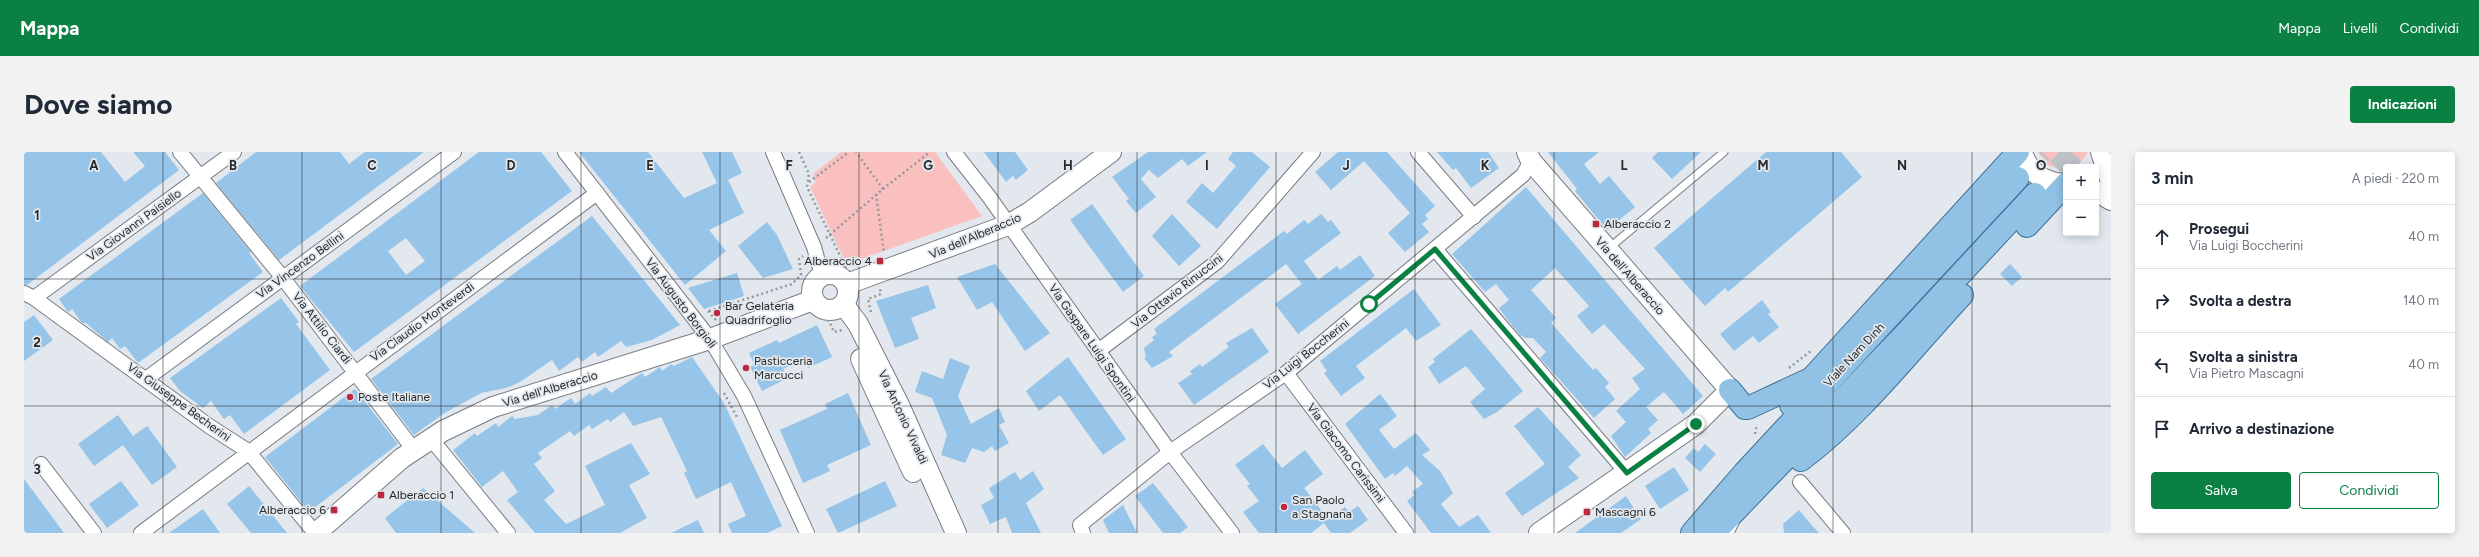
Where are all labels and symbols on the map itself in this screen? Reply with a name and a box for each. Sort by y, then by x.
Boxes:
text: A [89,158,99,173]
text: B [229,158,237,173]
text: C [367,158,377,173]
text: D [506,158,516,173]
text: E [646,158,654,173]
text: F [785,158,793,173]
text: G [923,158,933,173]
text: H [1063,158,1073,173]
text: I [1205,158,1209,173]
text: J [1342,158,1350,173]
text: K [1481,158,1490,173]
text: L [1621,158,1628,173]
text: M [1757,158,1769,173]
text: N [1897,158,1907,173]
text: O [2036,158,2046,173]
street label: Via Giovanni Paisiello [84,186,184,264]
text: 1 [34,208,40,223]
street label: Via dell'Alberaccio [927,210,1023,262]
place label: Alberaccio 2 [1604,217,1671,231]
marker: Alberaccio 2 [1591,219,1601,229]
street label: Via Vincenzo Bellini [253,228,347,302]
street label: Via dell'Alberaccio [1592,234,1668,318]
street label: Via Ottavio Rinuccini [1128,251,1226,331]
place label: Alberaccio 4 [804,254,873,268]
street label: Via Augusto Borgioli [643,255,719,351]
marker: Alberaccio 4 [875,256,885,266]
street label: Via Claudio Monteverdi [367,280,477,364]
street label: Via Gaspare Luigi Spontini [1046,281,1138,405]
street label: Via Attilio Ciardi [290,289,354,367]
route start [1360,295,1378,313]
place label: Bar Gelateria Quadrifoglio [725,299,794,327]
marker: Bar Gelateria Quadrifoglio [712,308,722,318]
street label: Via Luigi Boccherini [1260,316,1352,392]
street label: Viale Nam Dinh [1821,320,1887,390]
text: 2 [33,335,41,350]
place label: Pasticceria Marcucci [754,354,812,382]
street label: Via Giuseppe Becherini [124,360,234,444]
marker: Pasticceria Marcucci [741,363,751,373]
street label: Via dell'Alberaccio [501,368,599,410]
street label: Via Antonio Vivaldi [875,368,931,466]
place label: Poste Italiane [358,390,431,404]
marker: Poste Italiane [345,392,355,402]
street label: Via Giacomo Carissimi [1304,401,1388,505]
route end [1687,415,1705,433]
text: 3 [33,462,41,477]
place label: Alberaccio 1 [389,488,454,502]
marker: Alberaccio 1 [376,490,386,500]
place label: San Paolo a Stagnana [1292,493,1352,521]
marker: San Paolo a Stagnana [1279,502,1289,512]
place label: Alberaccio 6 [259,503,326,517]
marker: Alberaccio 6 [329,505,339,515]
place label: Mascagni 6 [1595,505,1656,519]
marker: Mascagni 6 [1582,507,1592,517]

